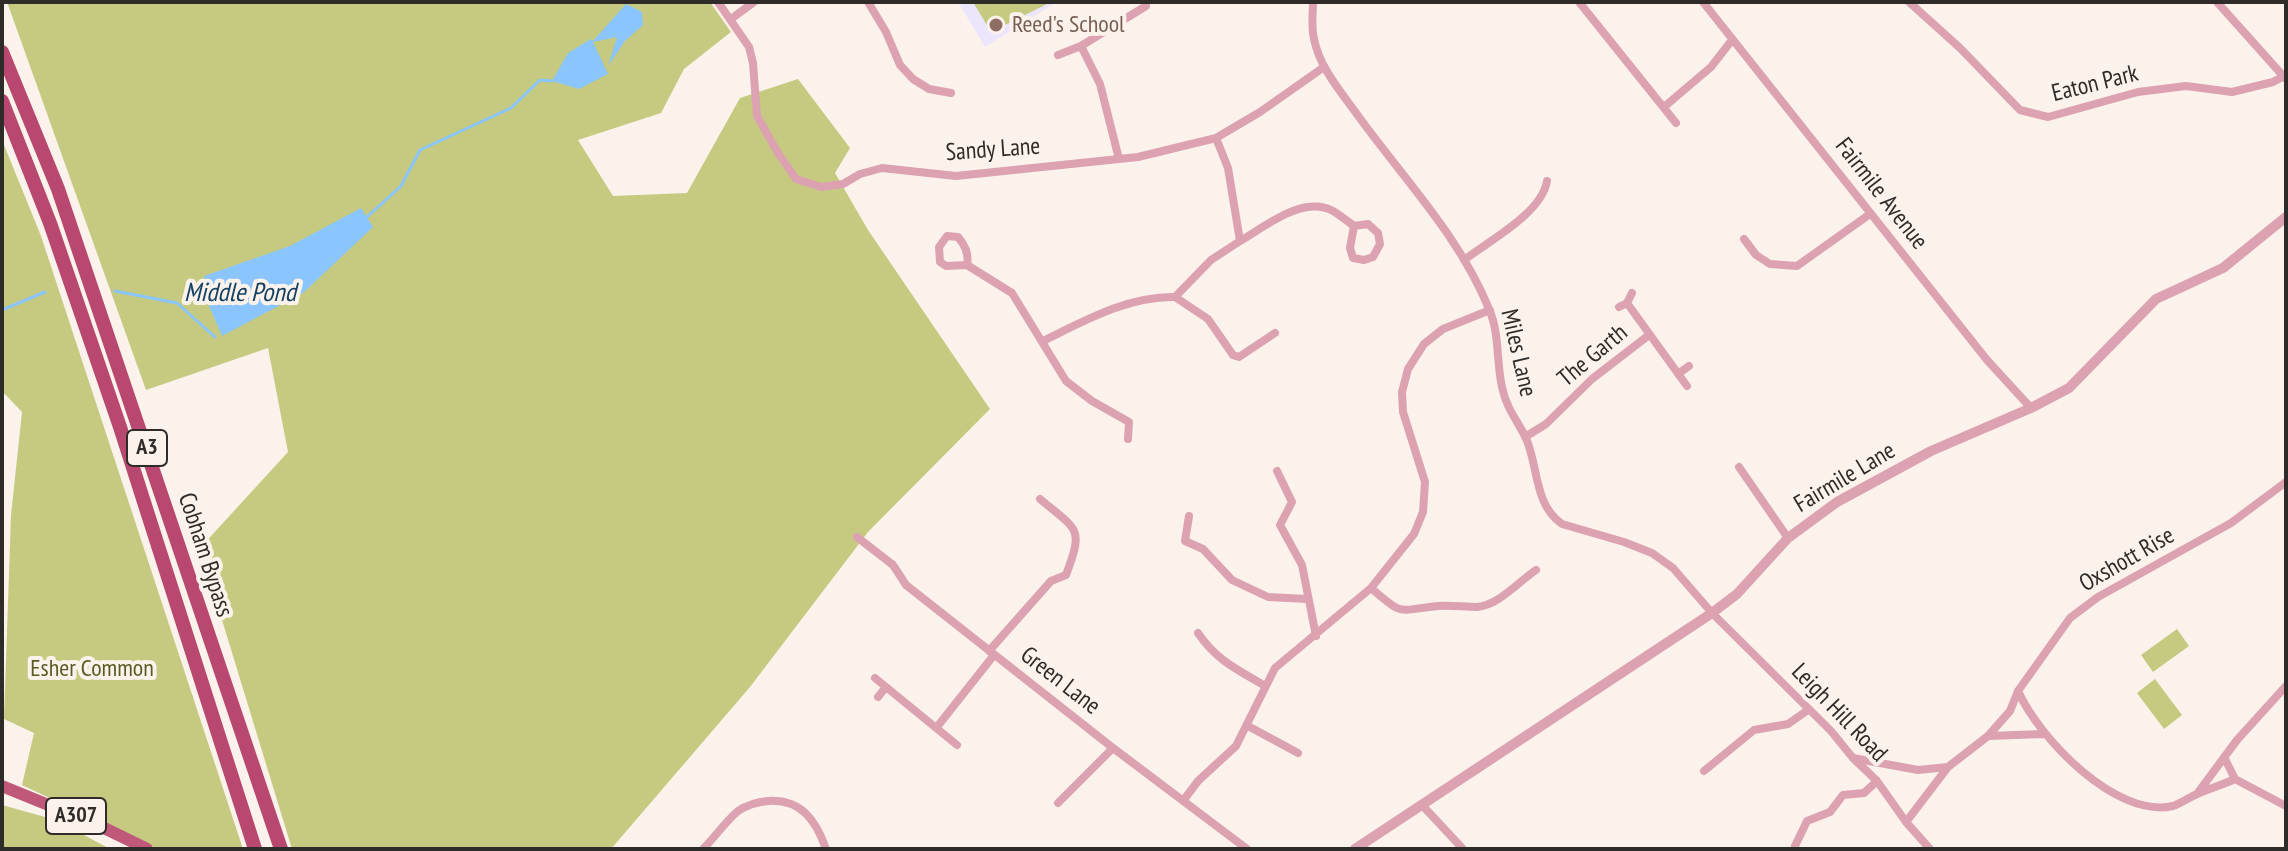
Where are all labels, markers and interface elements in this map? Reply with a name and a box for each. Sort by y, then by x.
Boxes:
place label: Reed's School [1012,11,1125,39]
marker: Reed's School [987,16,1005,34]
street label: Eaton Park [2049,59,2141,109]
street label: Sandy Lane [945,132,1041,168]
street label: Fairmile Avenue [1829,133,1933,255]
water label: Middle Pond [184,278,296,310]
street label: Miles Lane [1494,306,1542,400]
street label: The Garth [1552,319,1634,393]
road number: A3 [127,430,167,466]
street label: Fairmile Lane [1789,437,1901,519]
street label: Cobham Bypass [171,489,239,621]
street label: Oxshott Rise [2075,521,2179,599]
street label: Green Lane [1014,641,1106,721]
park label: Esher Common [30,655,154,683]
street label: Leigh Hill Road [1785,658,1893,768]
road number: A307 [46,798,106,834]

